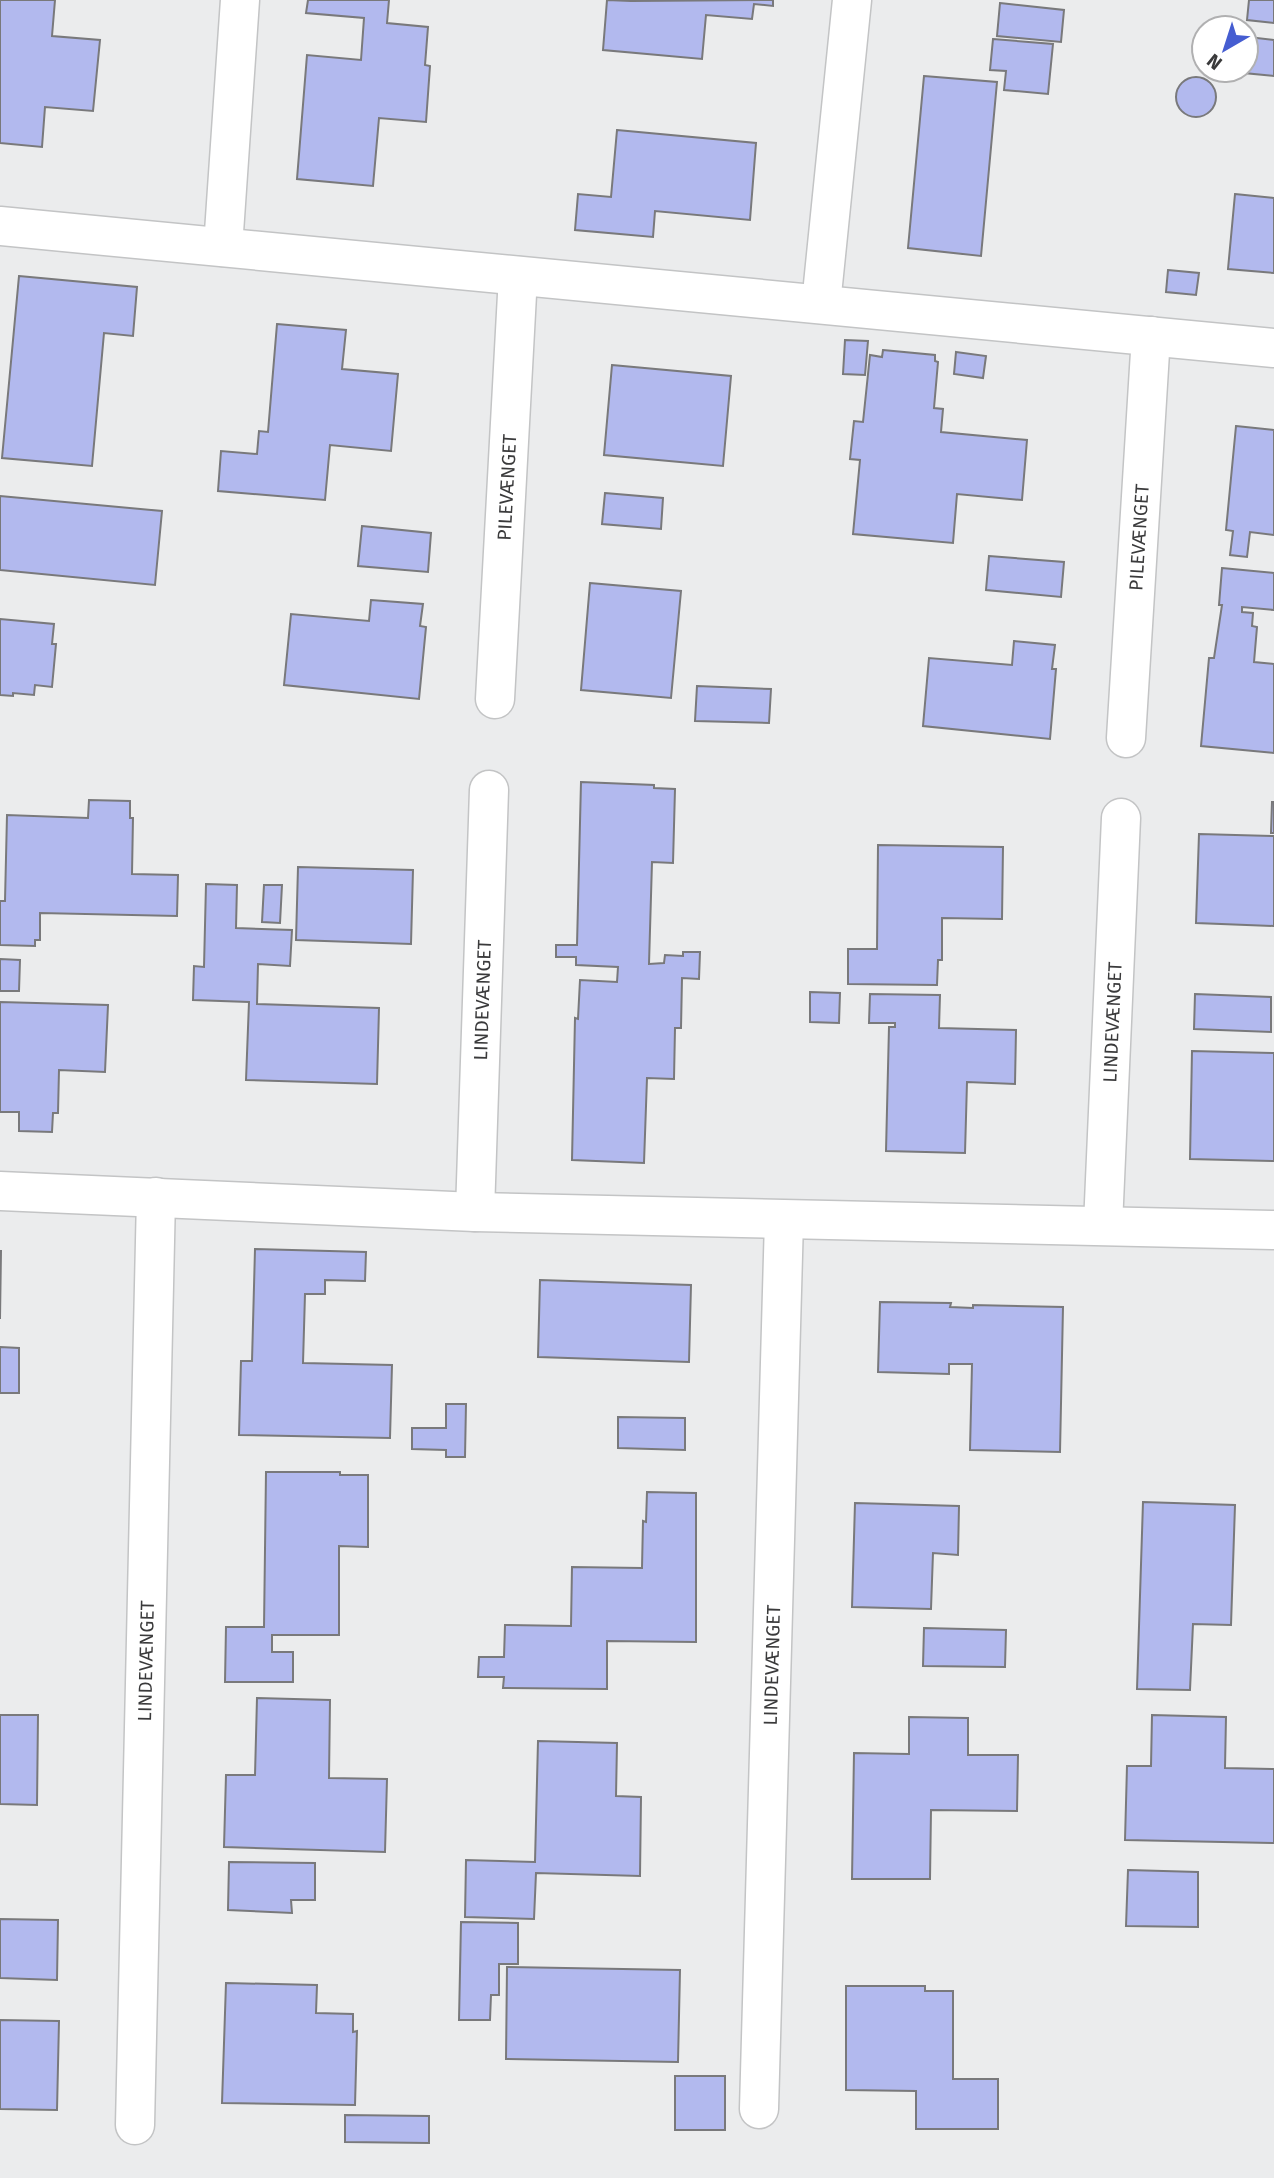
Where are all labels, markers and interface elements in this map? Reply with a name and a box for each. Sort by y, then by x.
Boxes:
north arrow [1190,14,1260,84]
text: N [1202,49,1227,75]
street label: PILEVÆNGET [493,433,521,541]
street label: PILEVÆNGET [1124,483,1154,591]
street label: LINDEVÆNGET [469,939,496,1061]
street label: LINDEVÆNGET [1098,961,1127,1083]
street label: LINDEVÆNGET [133,1600,159,1722]
street label: LINDEVÆNGET [759,1604,785,1726]

